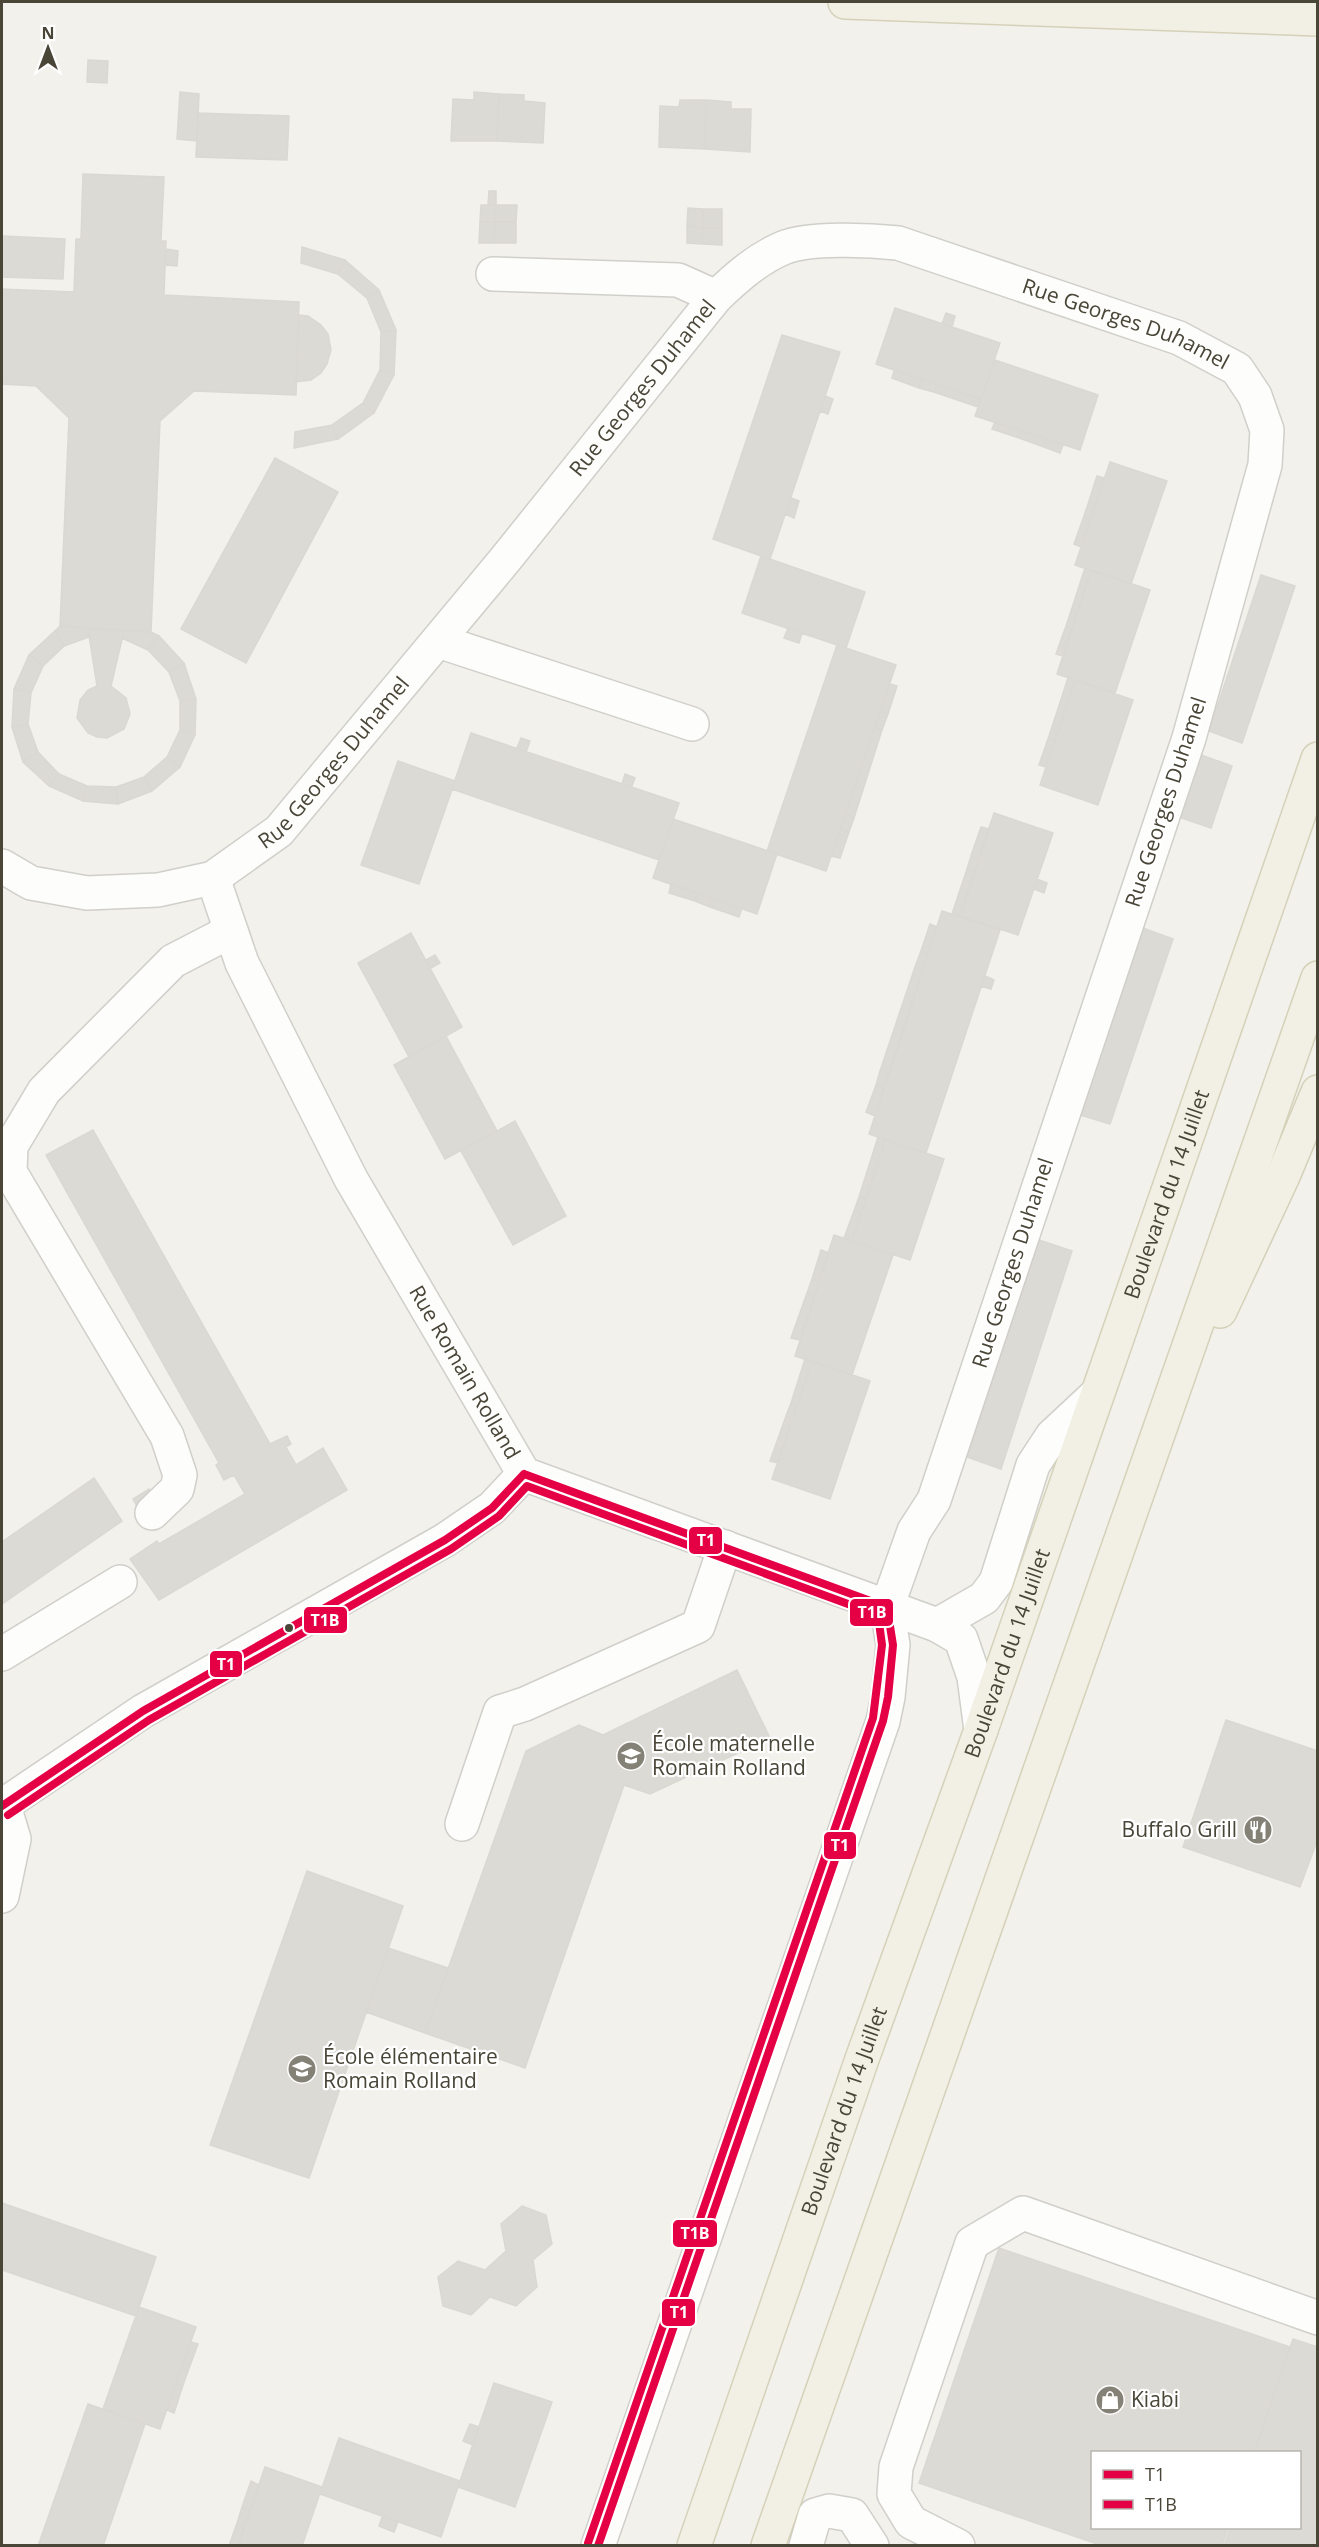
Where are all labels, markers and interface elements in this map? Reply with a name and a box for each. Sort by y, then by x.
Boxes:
north arrow [18,18,78,78]
text: N [41,22,55,44]
street label: Rue Georges Duhamel [1019,271,1234,375]
street label: Rue Georges Duhamel [562,293,722,482]
street label: Rue Georges Duhamel [252,670,415,855]
street label: Rue Georges Duhamel [1118,693,1212,910]
street label: Boulevard du 14 Juillet [1117,1086,1215,1302]
street label: Rue Georges Duhamel [965,1154,1059,1371]
street label: Rue Romain Rolland [403,1280,527,1464]
line badge: T1 [688,1526,723,1555]
text: T1 [697,1529,715,1551]
street label: Boulevard du 14 Juillet [957,1545,1056,1762]
line badge: T1B [849,1598,894,1627]
text: T1B [857,1601,887,1623]
line badge: T1B [303,1606,348,1634]
text: T1B [310,1609,340,1631]
unlabelled marker [283,1622,295,1634]
line badge: T1 [209,1650,243,1678]
text: T1 [217,1653,235,1675]
place label: École maternelle Romain Rolland [652,1729,815,1781]
school or university icon: École maternelle Romain Rolland [615,1740,647,1772]
restaurant icon: Buffalo Grill [1242,1814,1274,1846]
place label: Buffalo Grill [1122,1815,1237,1843]
line badge: T1 [823,1831,857,1860]
text: T1 [831,1834,849,1856]
street label: Boulevard du 14 Juillet [794,2002,893,2219]
place label: École élémentaire Romain Rolland [323,2042,498,2094]
school or university icon: École élémentaire Romain Rolland [286,2053,318,2085]
line badge: T1B [672,2219,718,2248]
text: T1B [680,2222,710,2244]
line badge: T1 [661,2298,696,2327]
text: T1 [670,2301,688,2323]
shop icon: Kiabi [1094,2384,1126,2416]
place label: Kiabi [1131,2385,1179,2413]
legend [1091,2451,1301,2529]
text: T1 [1145,2462,1165,2486]
text: T1B [1145,2492,1177,2516]

